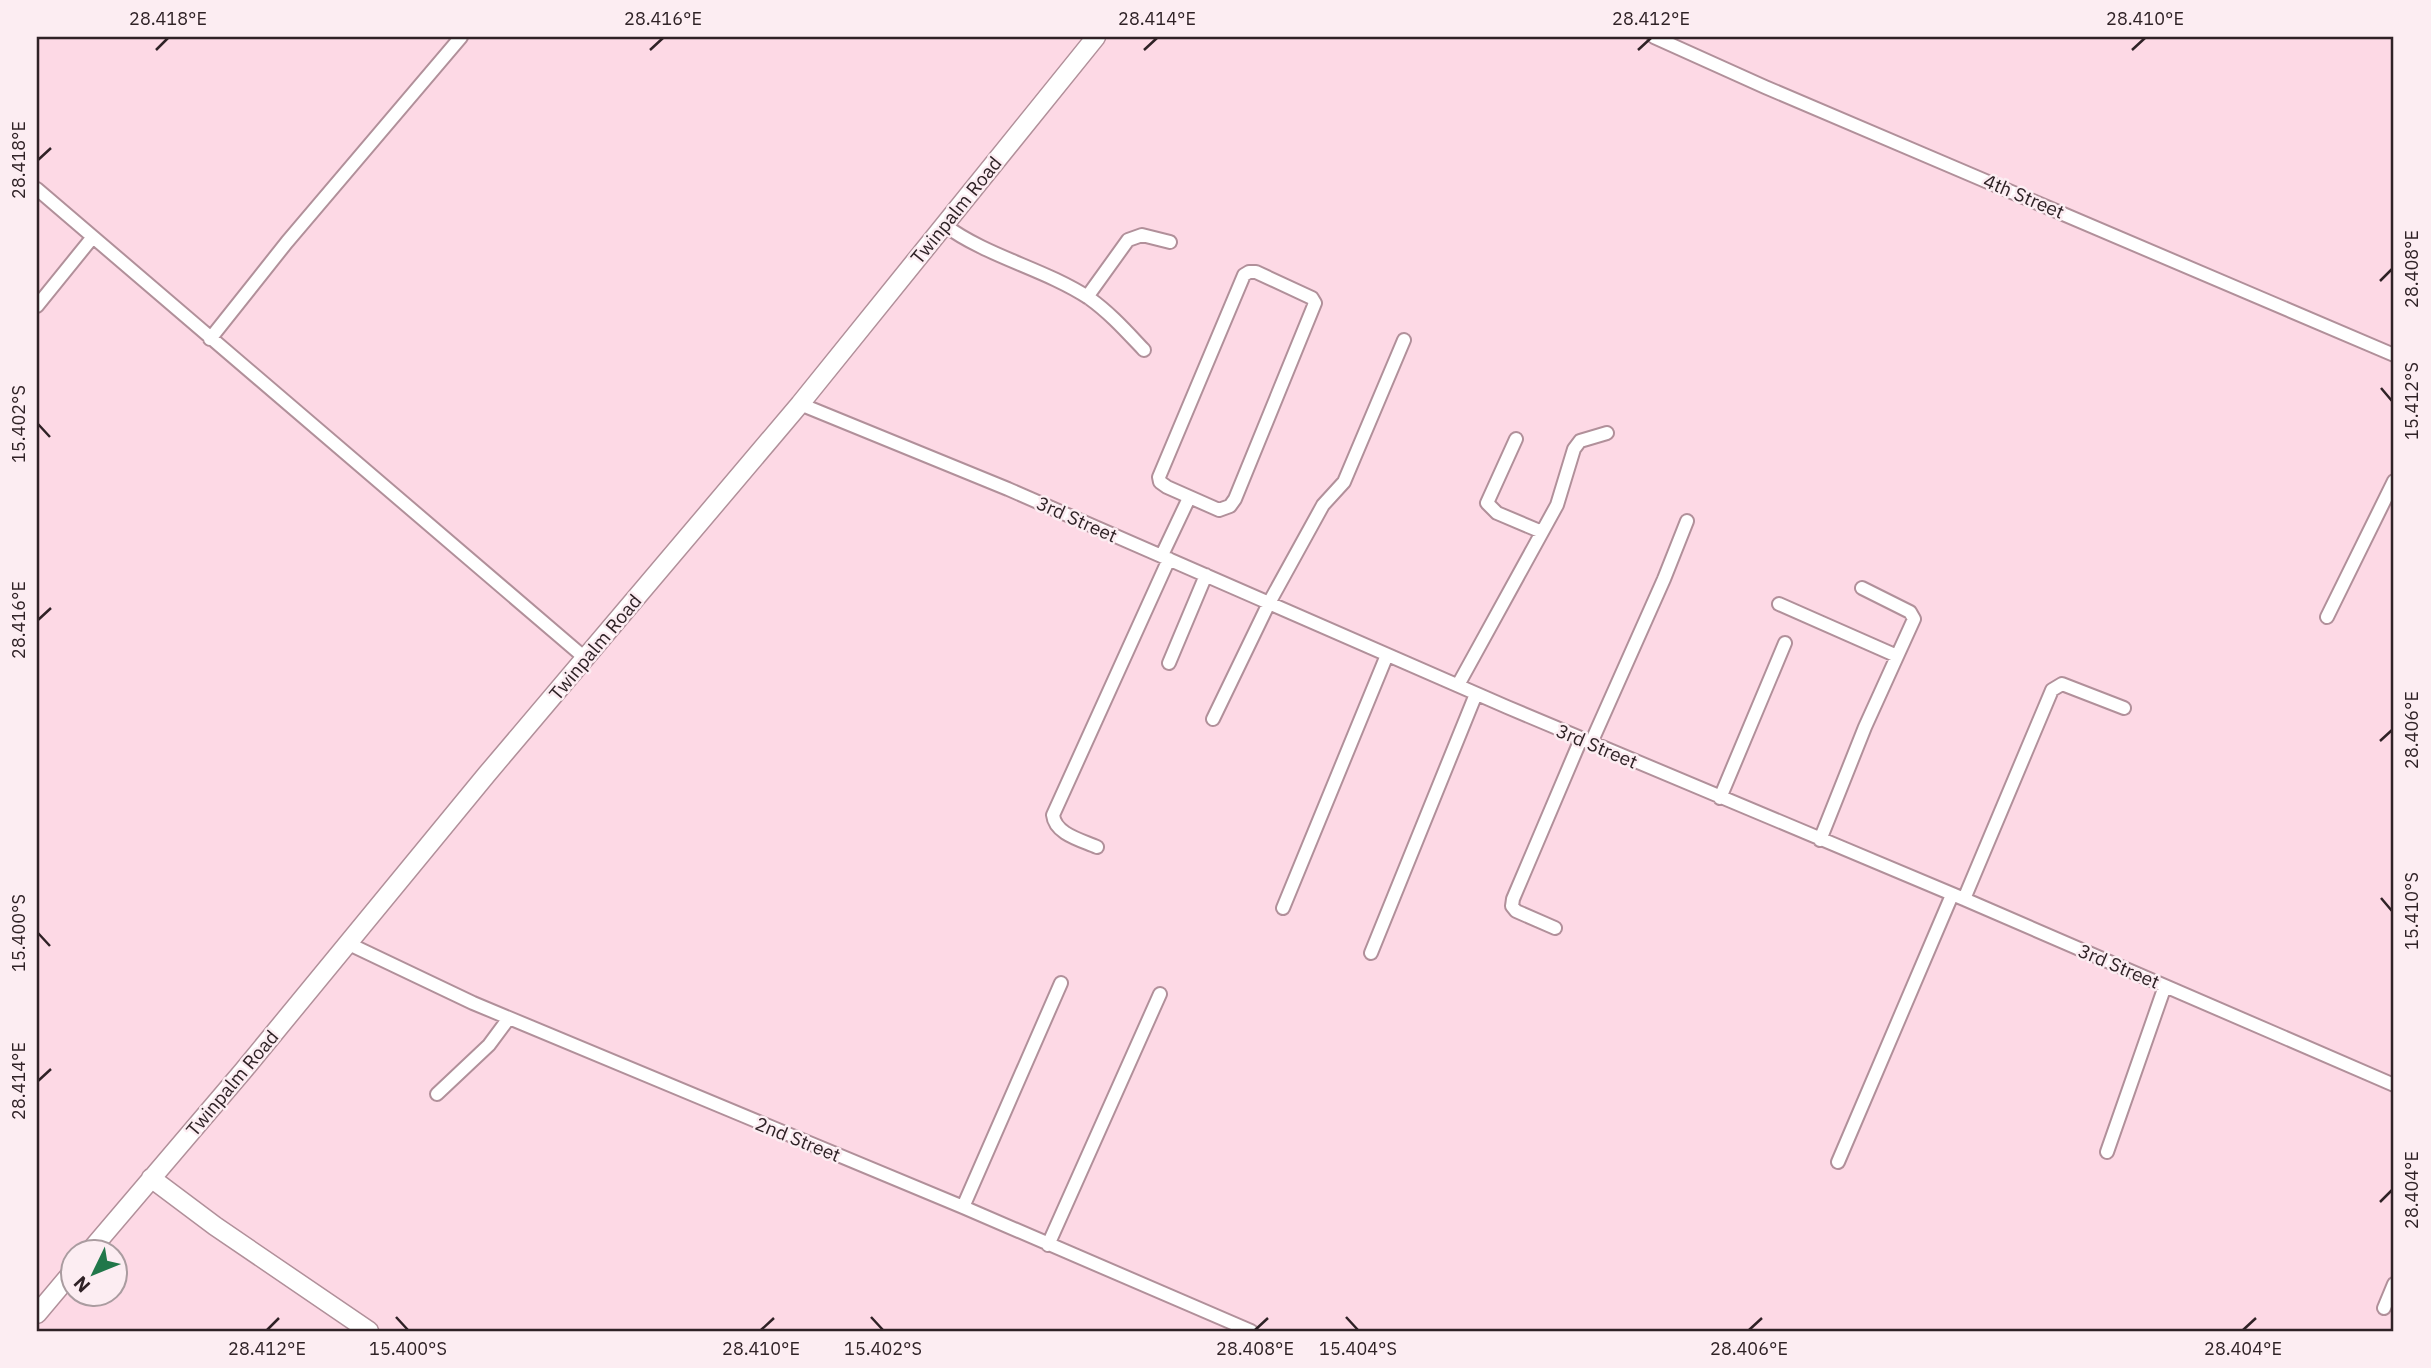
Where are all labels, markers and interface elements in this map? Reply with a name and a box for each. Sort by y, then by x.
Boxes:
text: 28.418°E [129,7,207,30]
text: 28.416°E [624,7,702,30]
text: 28.414°E [1118,7,1196,30]
text: 28.412°E [1612,7,1690,30]
text: 28.410°E [2106,7,2184,30]
text: 28.418°E [7,121,30,199]
street label: Twinpalm Road [905,151,1007,269]
street label: 4th Street [1980,168,2068,224]
text: 28.408°E [2400,230,2423,308]
text: 15.412°S [2400,362,2423,440]
text: 15.402°S [7,385,30,463]
street label: 3rd Street [1033,491,1121,547]
text: 28.416°E [7,581,30,659]
street label: Twinpalm Road [544,589,646,705]
text: 28.406°E [2400,691,2423,769]
street label: 3rd Street [1553,718,1641,774]
text: 15.410°S [2400,872,2423,950]
text: 15.400°S [7,894,30,972]
street label: 3rd Street [2075,938,2163,994]
street label: Twinpalm Road [181,1025,283,1141]
text: 28.414°E [7,1042,30,1120]
street label: 2nd Street [752,1111,844,1167]
text: 28.404°E [2400,1151,2423,1229]
north arrow [60,1238,130,1308]
text: N [68,1271,95,1298]
text: 28.412°E [228,1337,306,1360]
text: 15.400°S [369,1337,447,1360]
text: 28.410°E [722,1337,800,1360]
text: 15.402°S [844,1337,922,1360]
text: 28.408°E [1216,1337,1294,1360]
text: 15.404°S [1319,1337,1397,1360]
text: 28.406°E [1710,1337,1788,1360]
text: 28.404°E [2204,1337,2282,1360]

